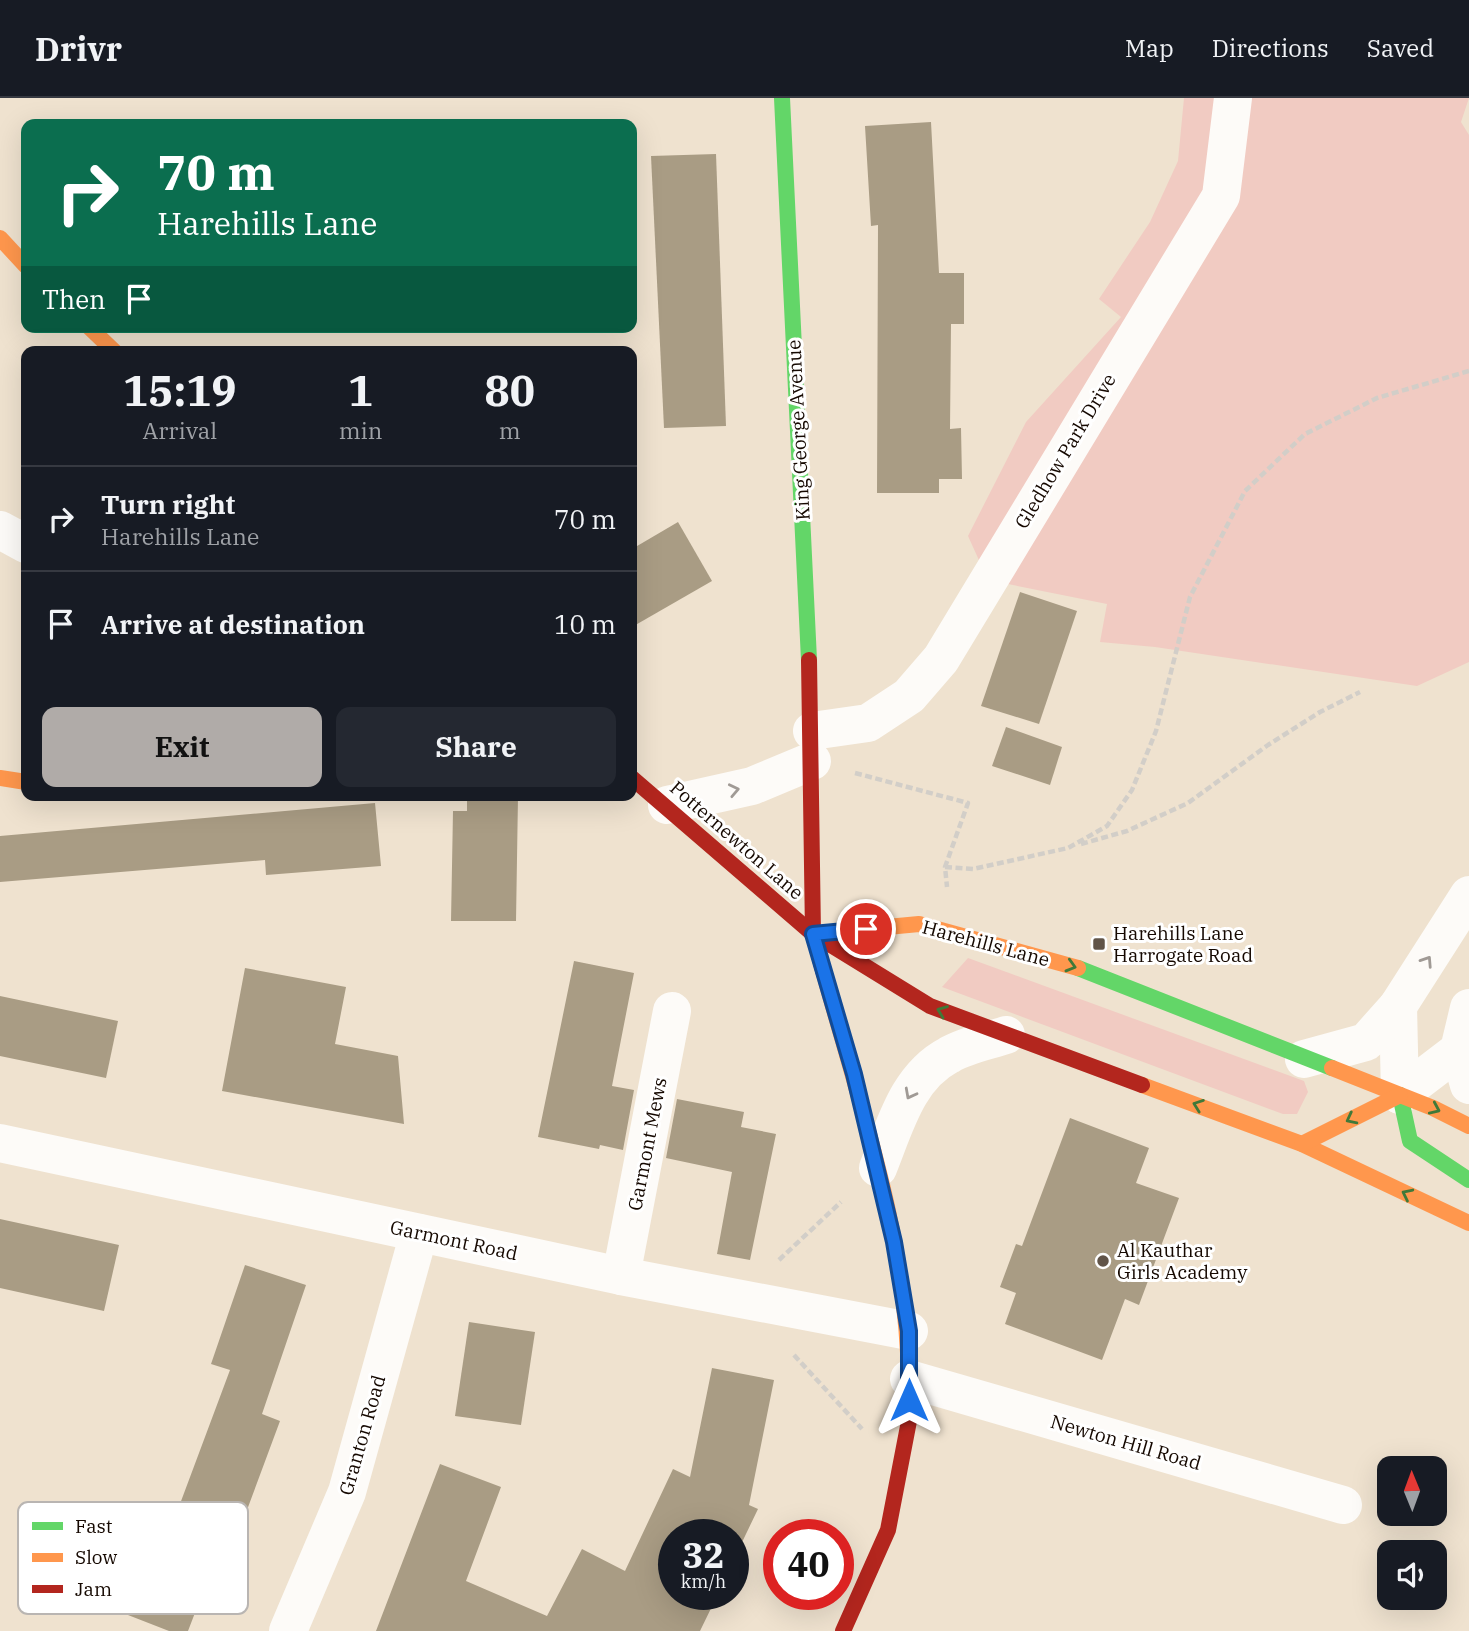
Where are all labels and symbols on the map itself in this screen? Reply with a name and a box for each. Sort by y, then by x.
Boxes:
street label: King George Avenue [781,339,815,521]
street label: Gledhow Park Drive [1009,369,1121,533]
street label: Potternewton Lane [665,775,809,905]
one-way arrow [728,784,740,798]
pin [836,899,896,959]
street label: Harehills Lane [920,914,1052,972]
place label: Harehills Lane Harrogate Road [1113,921,1253,967]
marker: Harehills Lane Harrogate Road [1091,936,1107,952]
one-way arrow [1419,955,1432,968]
one-way arrow [1065,958,1077,973]
one-way arrow [937,1005,949,1019]
street label: Garmont Mews [622,1075,672,1213]
one-way arrow [904,1087,918,1099]
one-way arrow [1193,1100,1205,1114]
one-way arrow [1428,1101,1440,1115]
one-way arrow [1346,1111,1358,1125]
one-way arrow [1402,1189,1414,1203]
street label: Garmont Road [388,1215,520,1265]
place label: Al Kauthar Girls Academy [1117,1238,1248,1284]
marker: Al Kauthar Girls Academy [1095,1253,1111,1269]
position arrow [872,1363,946,1437]
street label: Granton Road [333,1372,391,1498]
street label: Newton Hill Road [1048,1409,1204,1475]
north arrow [1377,1456,1447,1526]
legend [18,1502,248,1614]
text: Fast [75,1514,113,1538]
speed limit sign: 40 [763,1519,854,1610]
text: Slow [75,1545,117,1569]
text: Jam [75,1577,112,1601]

